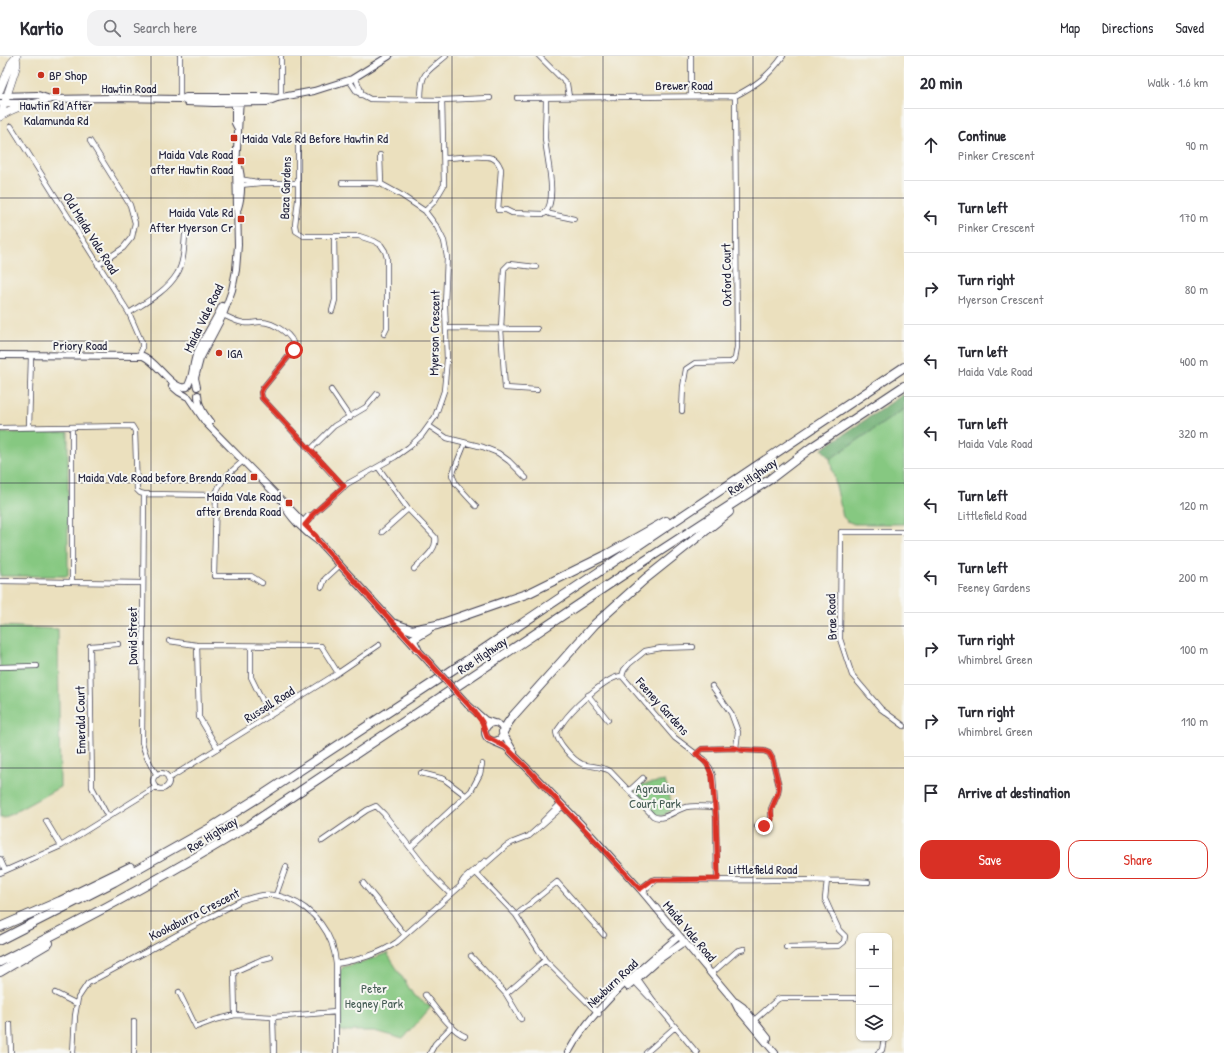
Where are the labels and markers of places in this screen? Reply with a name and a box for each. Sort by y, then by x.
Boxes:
place label: BP Shop [49,66,88,84]
marker: BP Shop [36,70,46,80]
marker: Hawtin Rd After Kalamunda Rd [51,86,61,96]
place label: Hawtin Rd After Kalamunda Rd [19,96,93,129]
place label: Maida Vale Rd Before Hawtin Rd [242,129,388,147]
marker: Maida Vale Rd Before Hawtin Rd [229,133,239,143]
place label: Maida Vale Road after Hawtin Road [151,145,233,178]
marker: Maida Vale Road after Hawtin Road [236,156,246,166]
place label: Maida Vale Rd After Myerson Cr [150,203,233,236]
marker: Maida Vale Rd After Myerson Cr [236,214,246,224]
place label: IGA [227,344,243,362]
marker: IGA [214,348,224,358]
place label: Maida Vale Road before Brenda Road [78,468,246,486]
marker: Maida Vale Road before Brenda Road [249,472,259,482]
place label: Maida Vale Road after Brenda Road [196,487,281,520]
marker: Maida Vale Road after Brenda Road [284,498,294,508]

